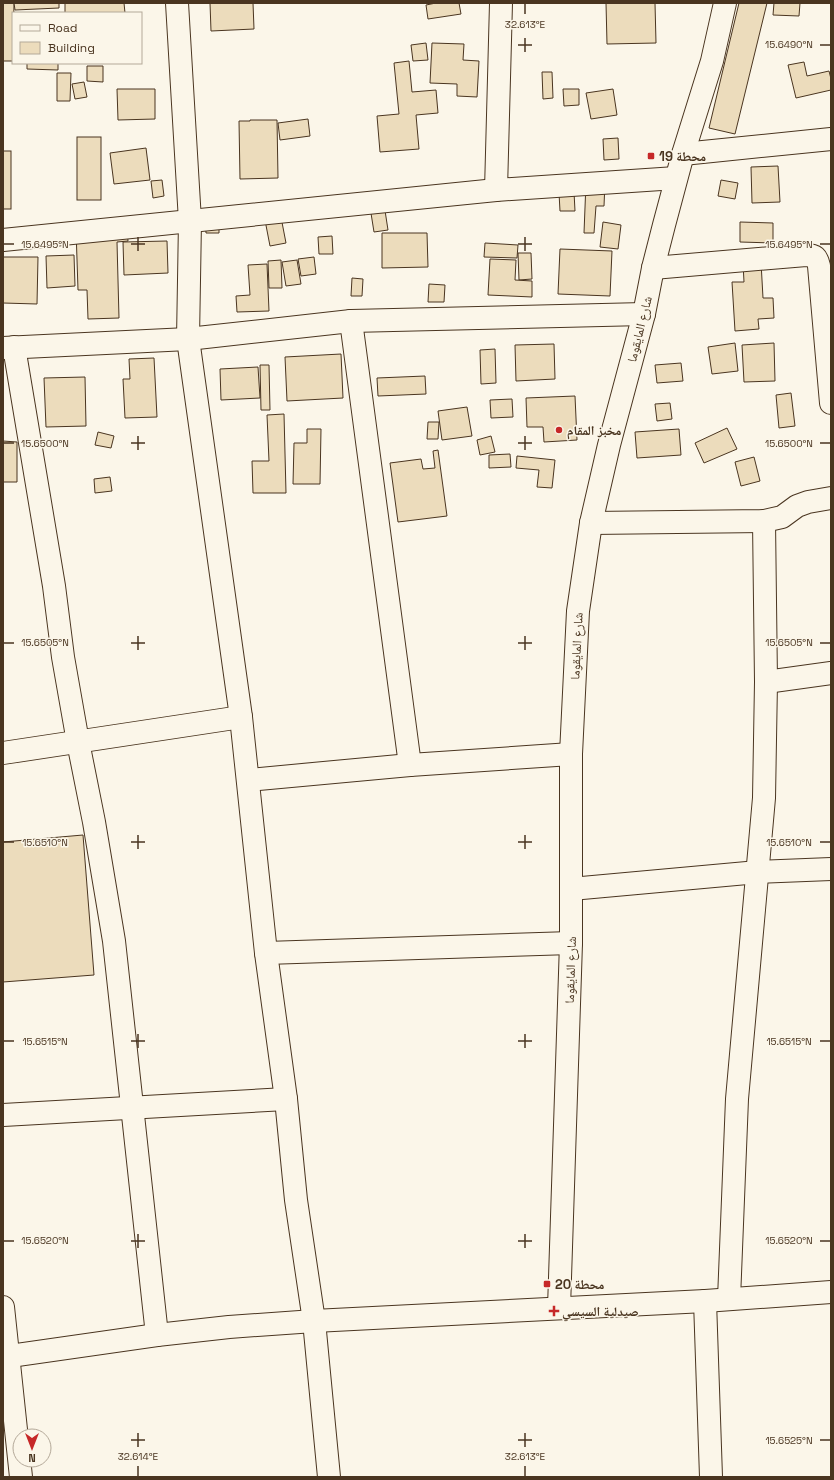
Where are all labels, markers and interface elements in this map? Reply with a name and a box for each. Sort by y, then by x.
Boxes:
legend [12,12,142,64]
text: 32.613°E [505,18,546,31]
text: Road [48,20,77,36]
text: 15.6490°N [765,38,813,51]
text: Building [48,40,95,56]
place label: محطة 19 [659,148,706,165]
marker: محطة 19 [646,151,656,161]
text: 15.6495°N [21,238,69,251]
text: 15.6495°N [765,238,813,251]
street label: شارع المايقوما [623,294,657,364]
place label: مخبز المقام [567,422,621,440]
marker: مخبز المقام [554,425,564,435]
text: 15.6500°N [21,437,69,450]
text: 15.6500°N [765,437,813,450]
street label: شارع المايقوما [566,612,588,680]
text: 15.6505°N [21,636,69,649]
text: 15.6505°N [765,636,813,649]
text: 15.6510°N [22,836,68,849]
text: 15.6510°N [766,836,812,849]
street label: شارع المايقوما [561,936,581,1004]
text: 15.6515°N [22,1035,68,1048]
text: 15.6515°N [766,1035,812,1048]
text: 15.6520°N [21,1234,69,1247]
text: 15.6520°N [765,1234,813,1247]
place label: محطة 20 [555,1276,604,1293]
marker: محطة 20 [542,1279,552,1289]
place label: صيدلية السيسي [562,1303,638,1322]
marker: صيدلية السيسي [549,1306,559,1316]
north arrow [12,1428,52,1468]
text: 15.6525°N [765,1434,813,1447]
text: 32.614°E [118,1450,159,1463]
text: 32.613°E [505,1450,546,1463]
text: N [28,1451,36,1465]

